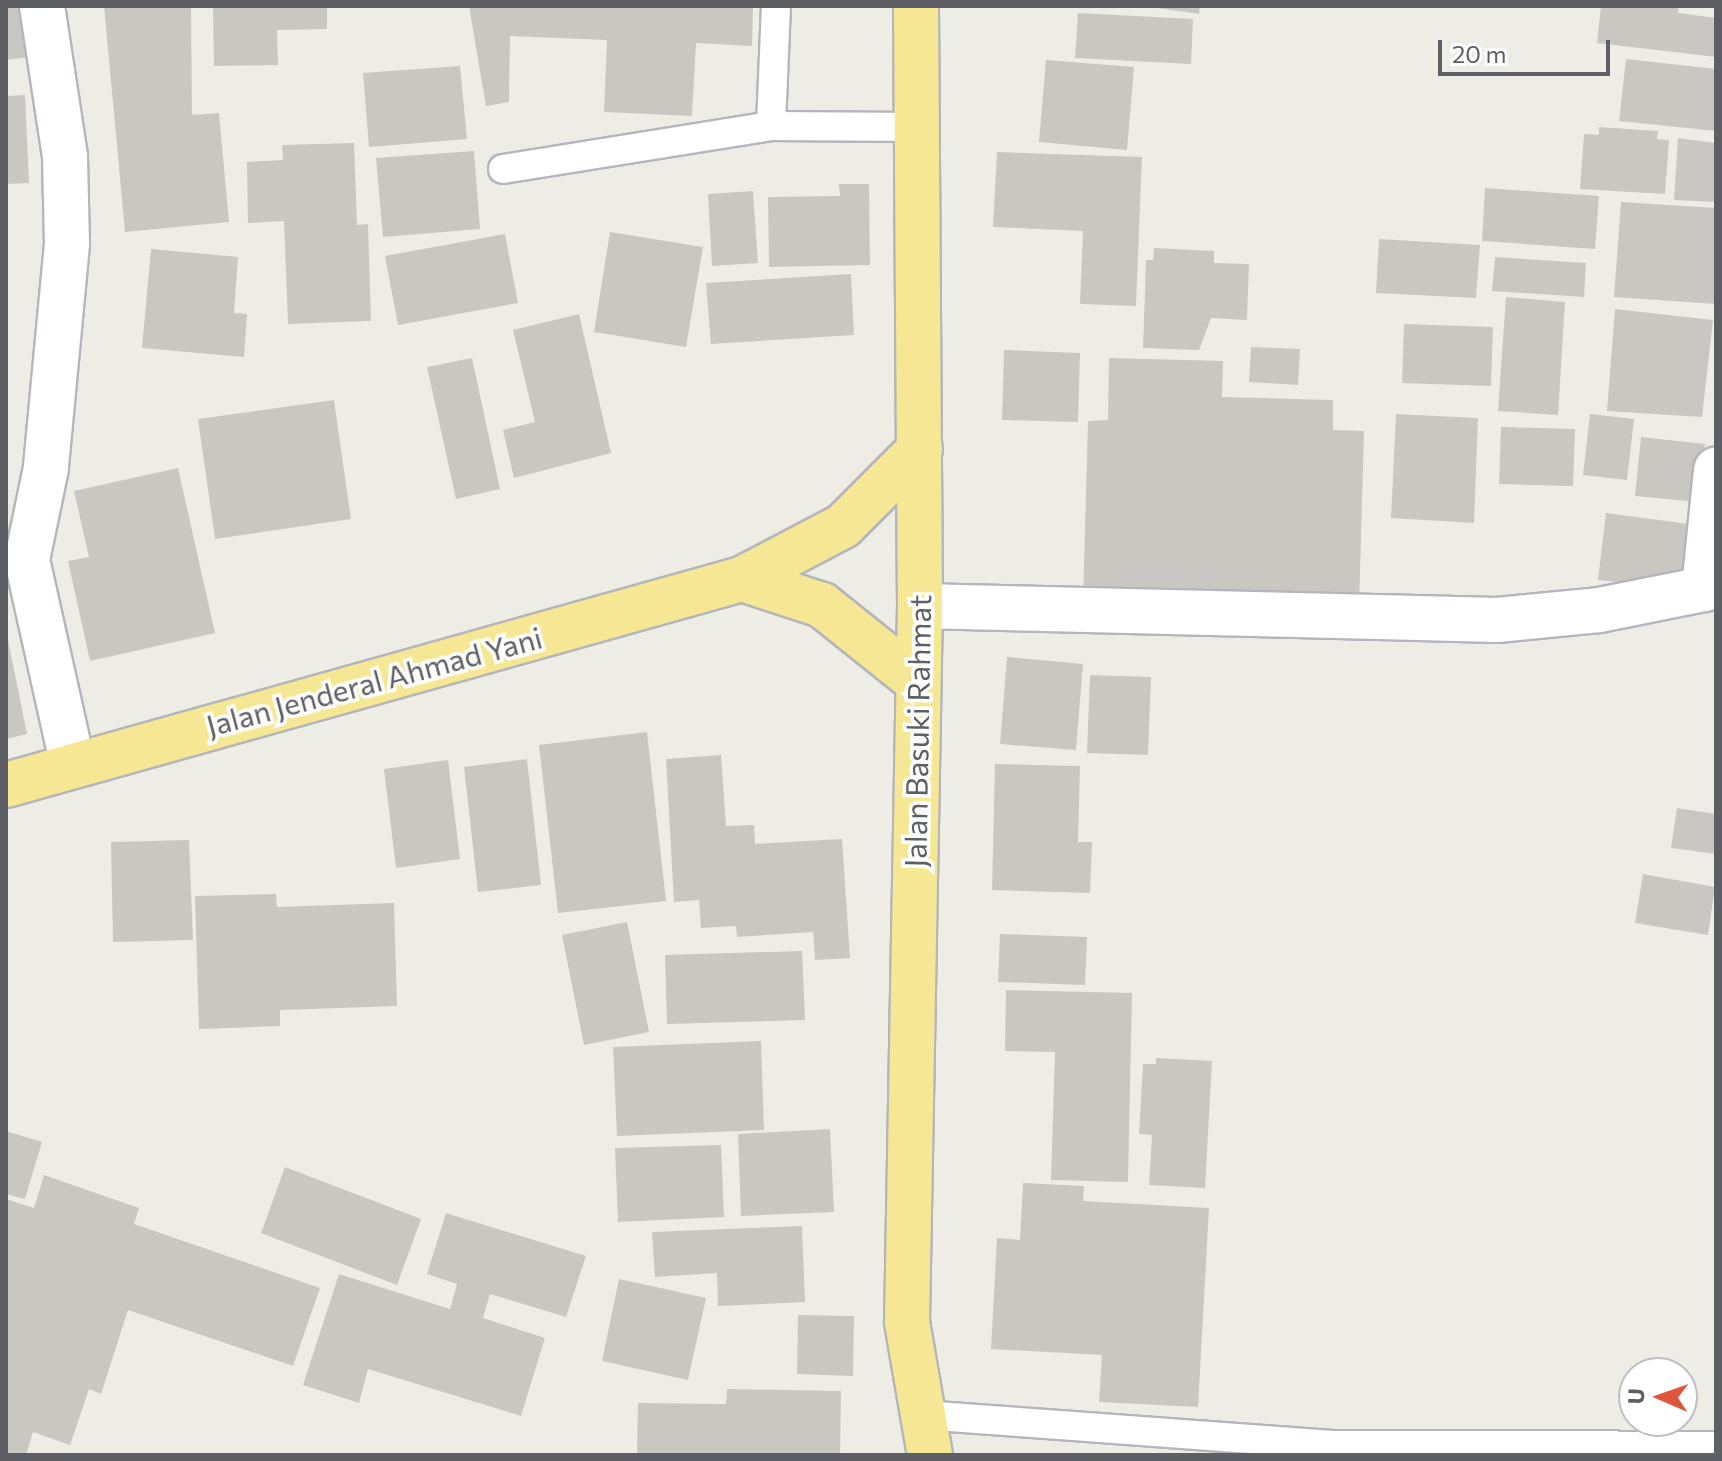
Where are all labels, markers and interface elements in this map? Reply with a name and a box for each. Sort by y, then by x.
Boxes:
scale bar [1442,24,1614,74]
text: 20 m [1452,39,1506,68]
street label: Jalan Basuki Rahmat [897,594,937,868]
street label: Jalan Jenderal Ahmad Yani [202,619,546,743]
north arrow [1618,1357,1698,1437]
text: U [1622,1388,1649,1405]

